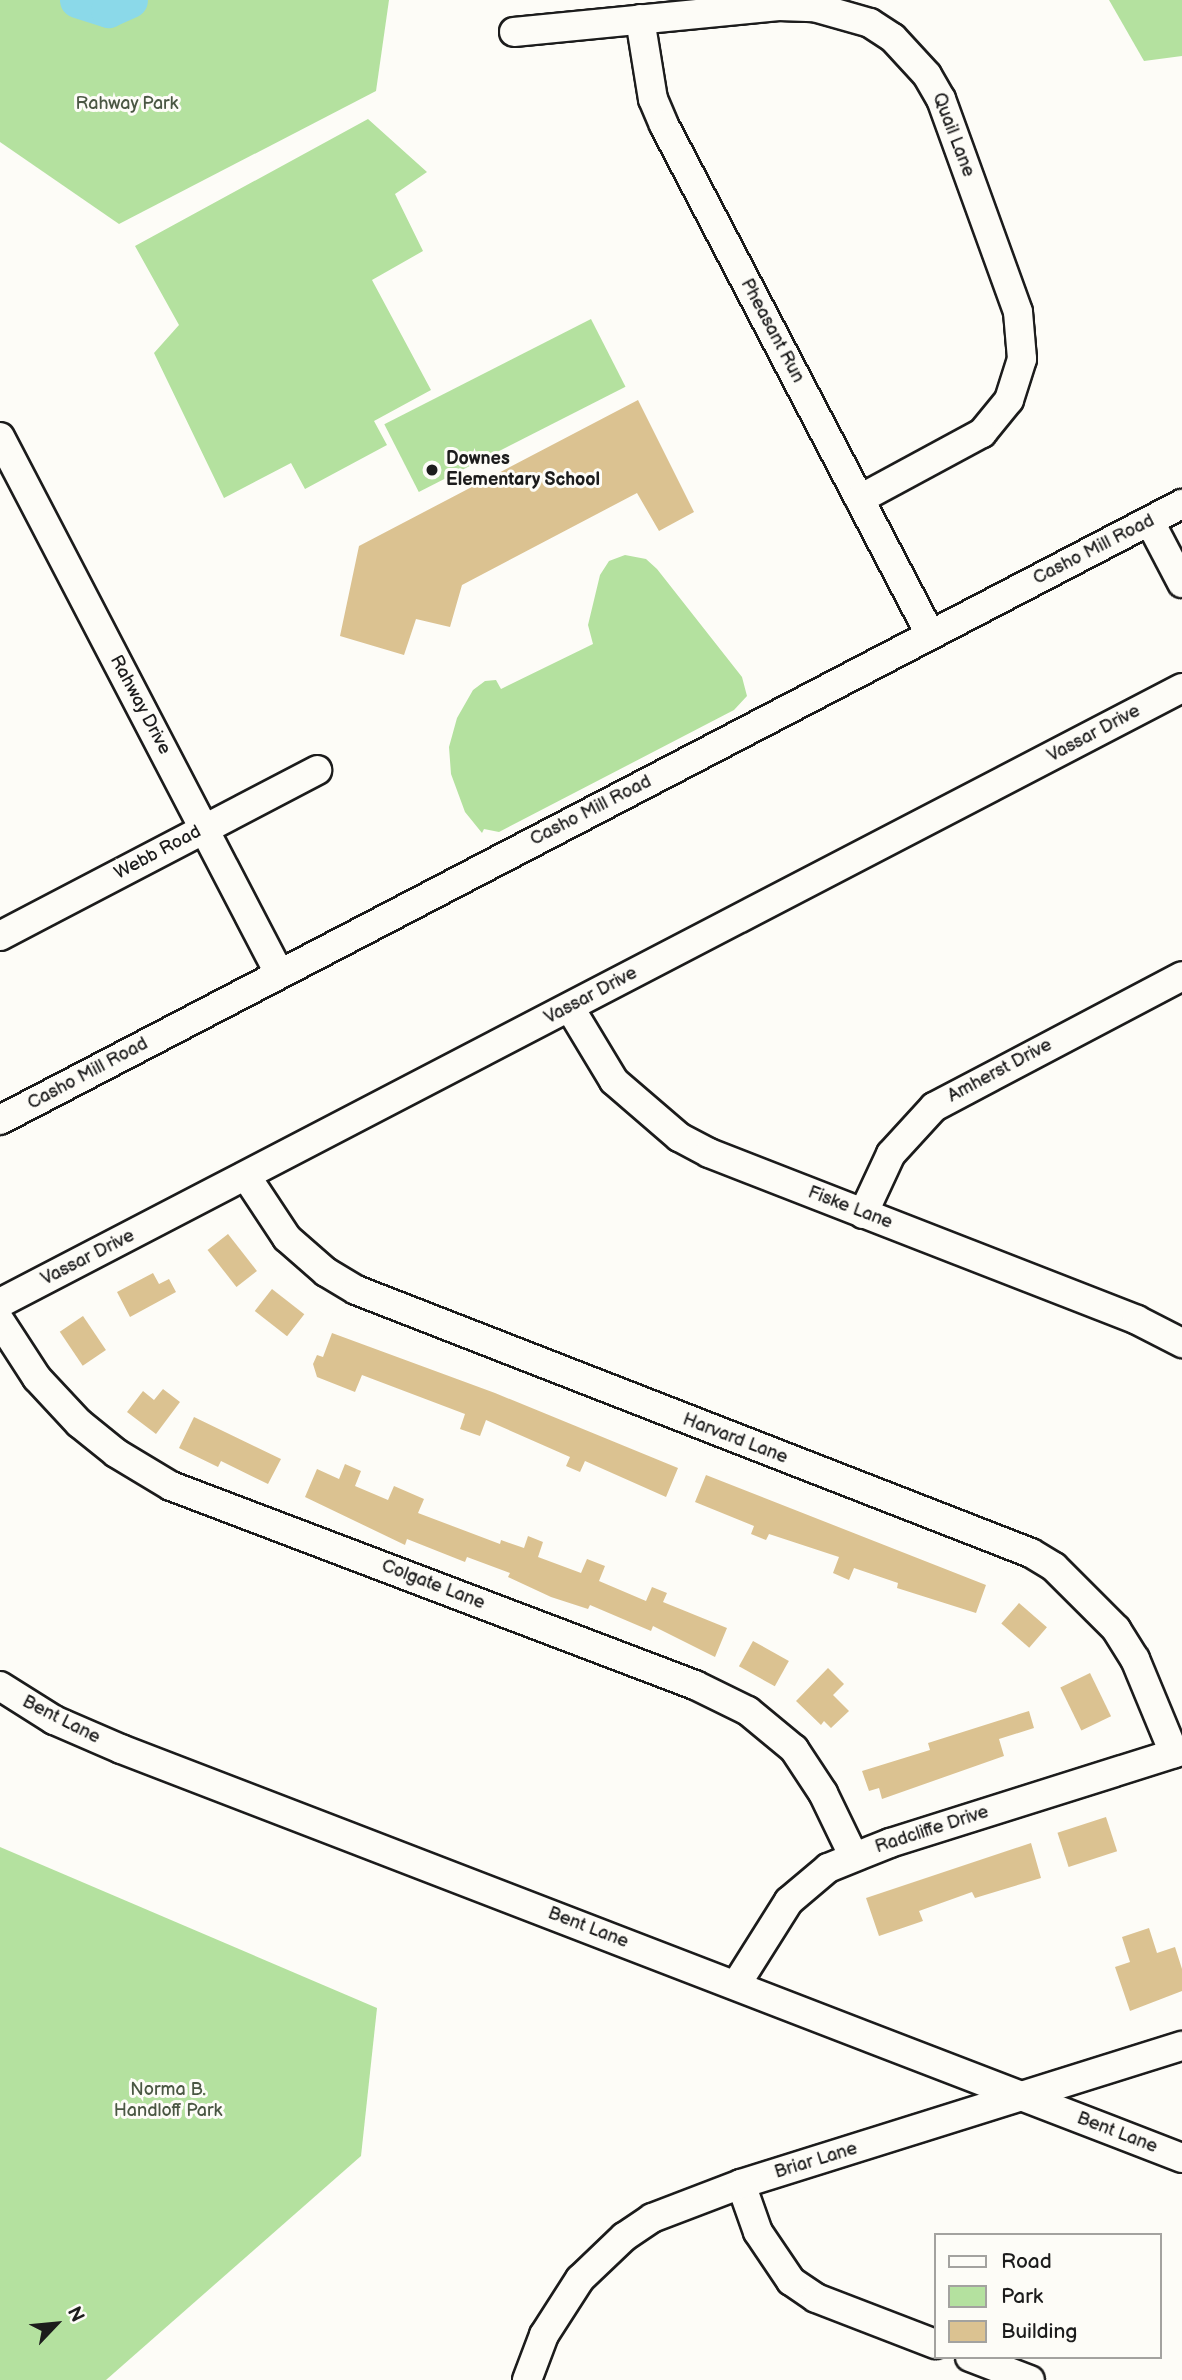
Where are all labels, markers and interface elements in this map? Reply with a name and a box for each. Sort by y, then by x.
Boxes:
street label: Quail Lane [927,90,979,180]
park label: Rahway Park [75,93,179,115]
street label: Pheasant Run [736,275,808,387]
place label: Downes Elementary School [446,449,601,491]
marker: Downes Elementary School [424,462,440,478]
street label: Casho Mill Road [1030,510,1158,590]
street label: Rahway Drive [105,651,175,759]
street label: Vassar Drive [1044,701,1144,767]
street label: Casho Mill Road [527,771,655,851]
street label: Webb Road [111,821,205,885]
street label: Vassar Drive [541,963,641,1029]
street label: Casho Mill Road [24,1033,152,1115]
street label: Amherst Drive [944,1035,1056,1107]
street label: Fiske Lane [805,1182,895,1234]
street label: Vassar Drive [38,1225,138,1291]
street label: Harvard Lane [679,1409,791,1469]
street label: Colgate Lane [378,1555,488,1615]
street label: Bent Lane [19,1691,103,1749]
street label: Radcliffe Drive [873,1801,991,1859]
street label: Bent Lane [545,1903,631,1953]
park label: Norma B. Handloff Park [114,2080,222,2122]
street label: Bent Lane [1074,2108,1160,2158]
street label: Briar Lane [772,2138,860,2184]
legend [934,2233,1161,2359]
text: Road [1001,2249,1052,2274]
text: Park [1001,2284,1043,2309]
north arrow [21,2289,91,2359]
text: N [62,2303,89,2326]
text: Building [1001,2319,1077,2344]

